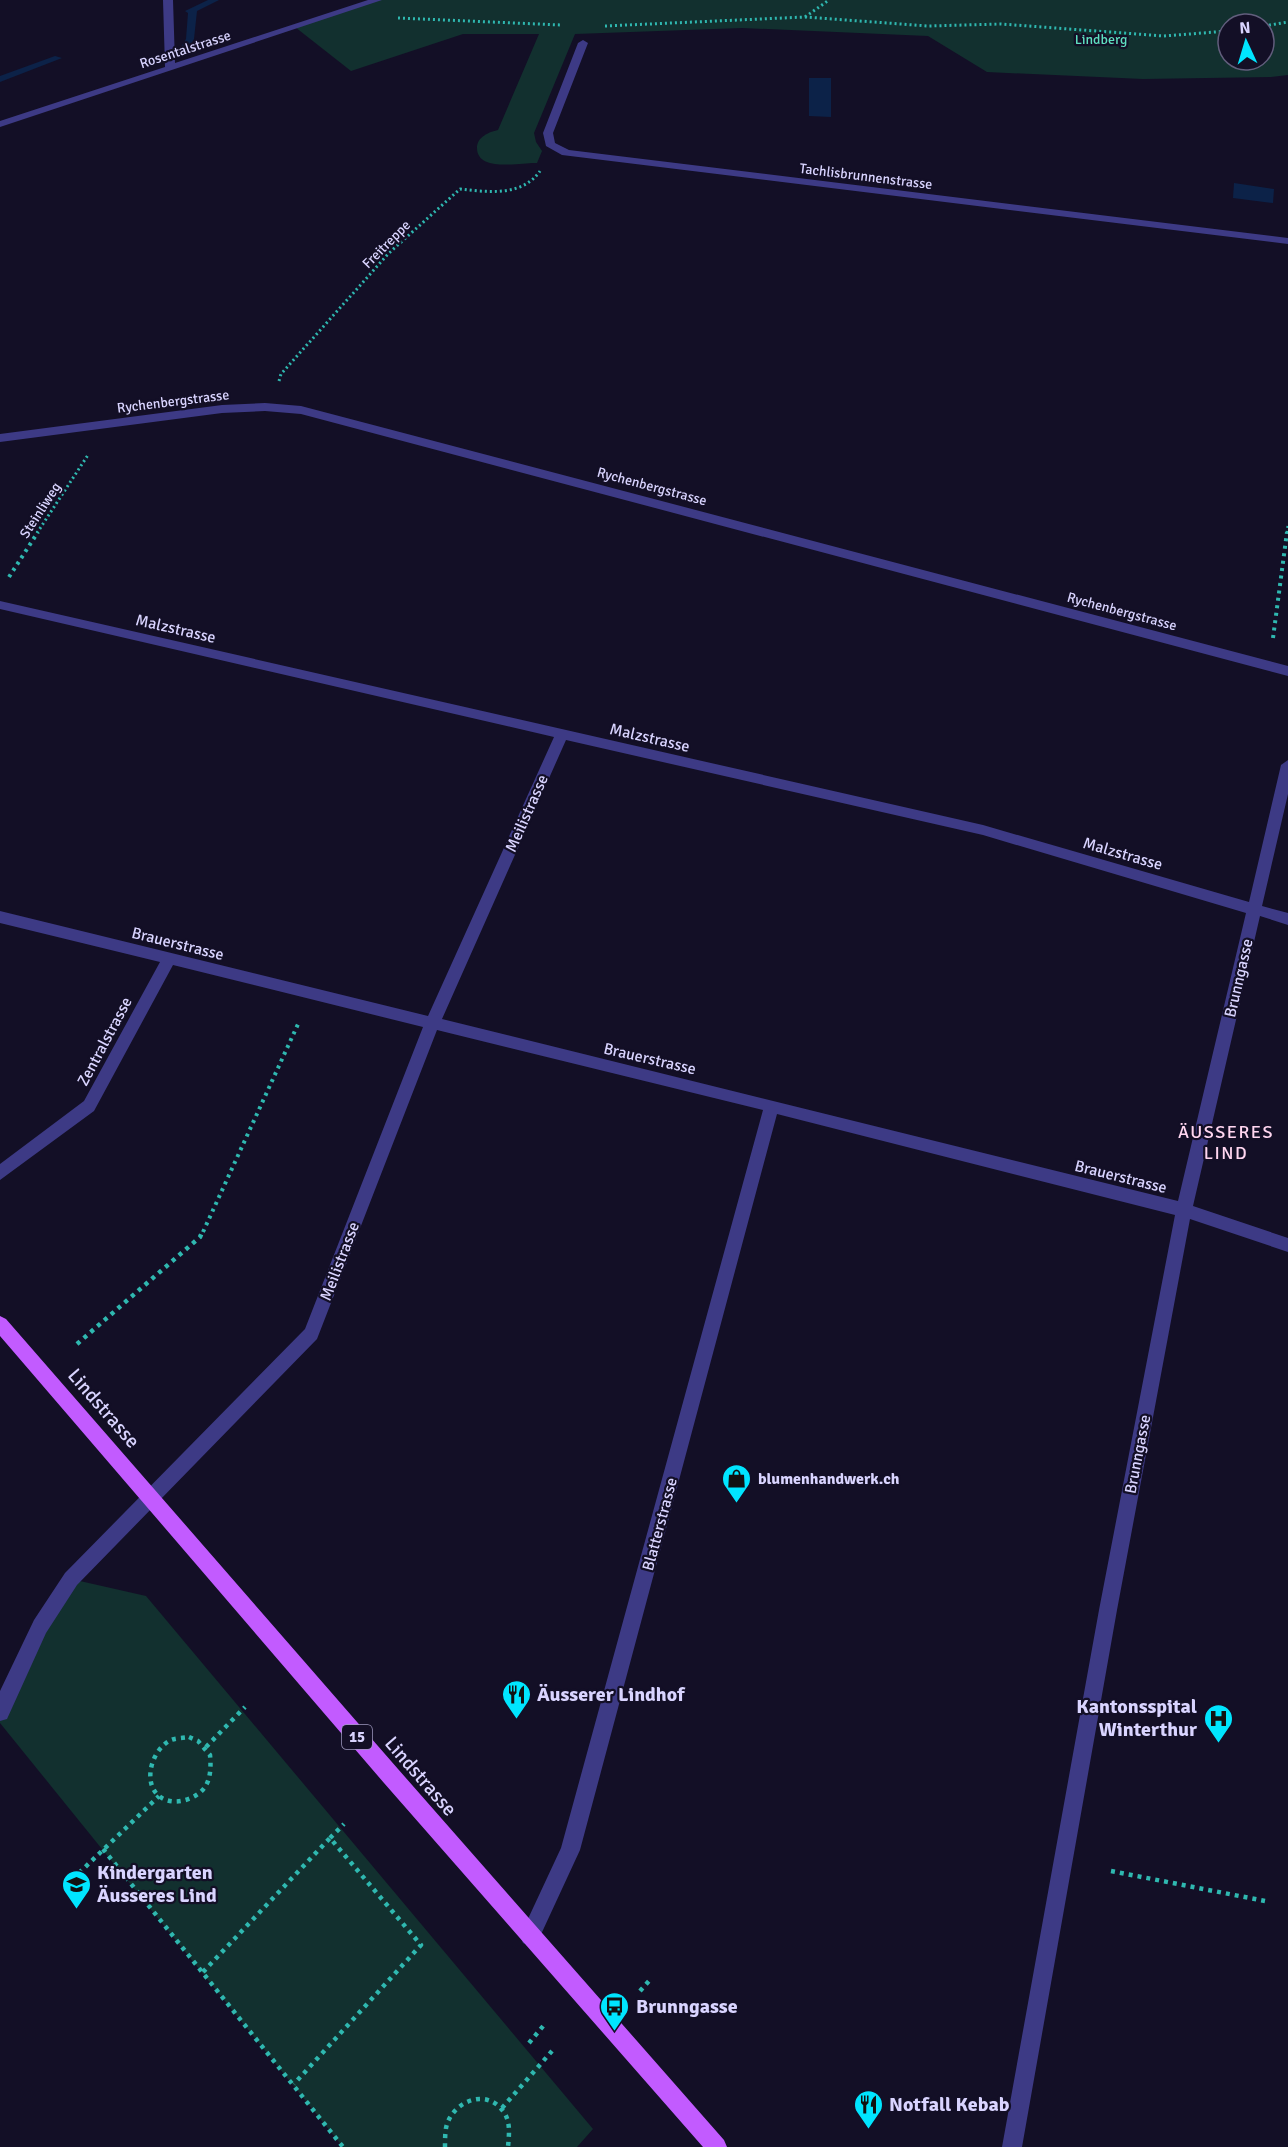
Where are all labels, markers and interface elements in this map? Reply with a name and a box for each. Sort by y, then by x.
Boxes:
north arrow [1216,12,1276,72]
text: N [1239,18,1251,38]
street label: Rosentalstrasse [137,27,233,72]
park label: Lindberg [1075,31,1127,48]
street label: Tachlisbrunnenstrasse [799,160,933,193]
street label: Freitreppe [359,217,414,272]
street label: Rychenbergstrasse [116,386,230,417]
street label: Rychenbergstrasse [595,464,709,509]
street label: Steinliweg [16,479,65,541]
street label: Rychenbergstrasse [1065,589,1179,634]
street label: Malzstrasse [134,610,218,648]
street label: Malzstrasse [608,719,692,757]
street label: Meilistrasse [501,772,553,855]
street label: Malzstrasse [1081,833,1165,875]
street label: Brauerstrasse [130,923,226,965]
street label: Brunngasse [1220,937,1258,1020]
street label: Zentralstrasse [73,994,137,1089]
street label: Brauerstrasse [602,1039,698,1079]
district label: ÄUSSERES LIND [1178,1121,1274,1164]
street label: Brauerstrasse [1073,1156,1169,1198]
street label: Meilistrasse [316,1219,364,1304]
street label: Lindstrasse [62,1363,145,1453]
street label: Brunngasse [1121,1413,1155,1495]
shop icon: blumenhandwerk.ch [721,1462,753,1504]
place label: blumenhandwerk.ch [758,1469,900,1489]
street label: Blatterstrasse [638,1475,682,1573]
restaurant icon: Äusserer Lindhof [500,1678,532,1720]
place label: Äusserer Lindhof [537,1682,686,1707]
place label: Kantonsspital Winterthur [1076,1694,1197,1742]
hospital icon: Kantonsspital Winterthur [1202,1702,1234,1744]
road number: 15 [342,1725,372,1749]
street label: Lindstrasse [379,1731,462,1821]
place label: Kindergarten Äusseres Lind [97,1860,217,1908]
school or university icon: Kindergarten Äusseres Lind [60,1868,92,1910]
bus stop icon: Brunngasse [599,1990,631,2032]
place label: Brunngasse [636,1994,738,2019]
restaurant icon: Notfall Kebab [852,2088,884,2130]
place label: Notfall Kebab [889,2092,1010,2117]

